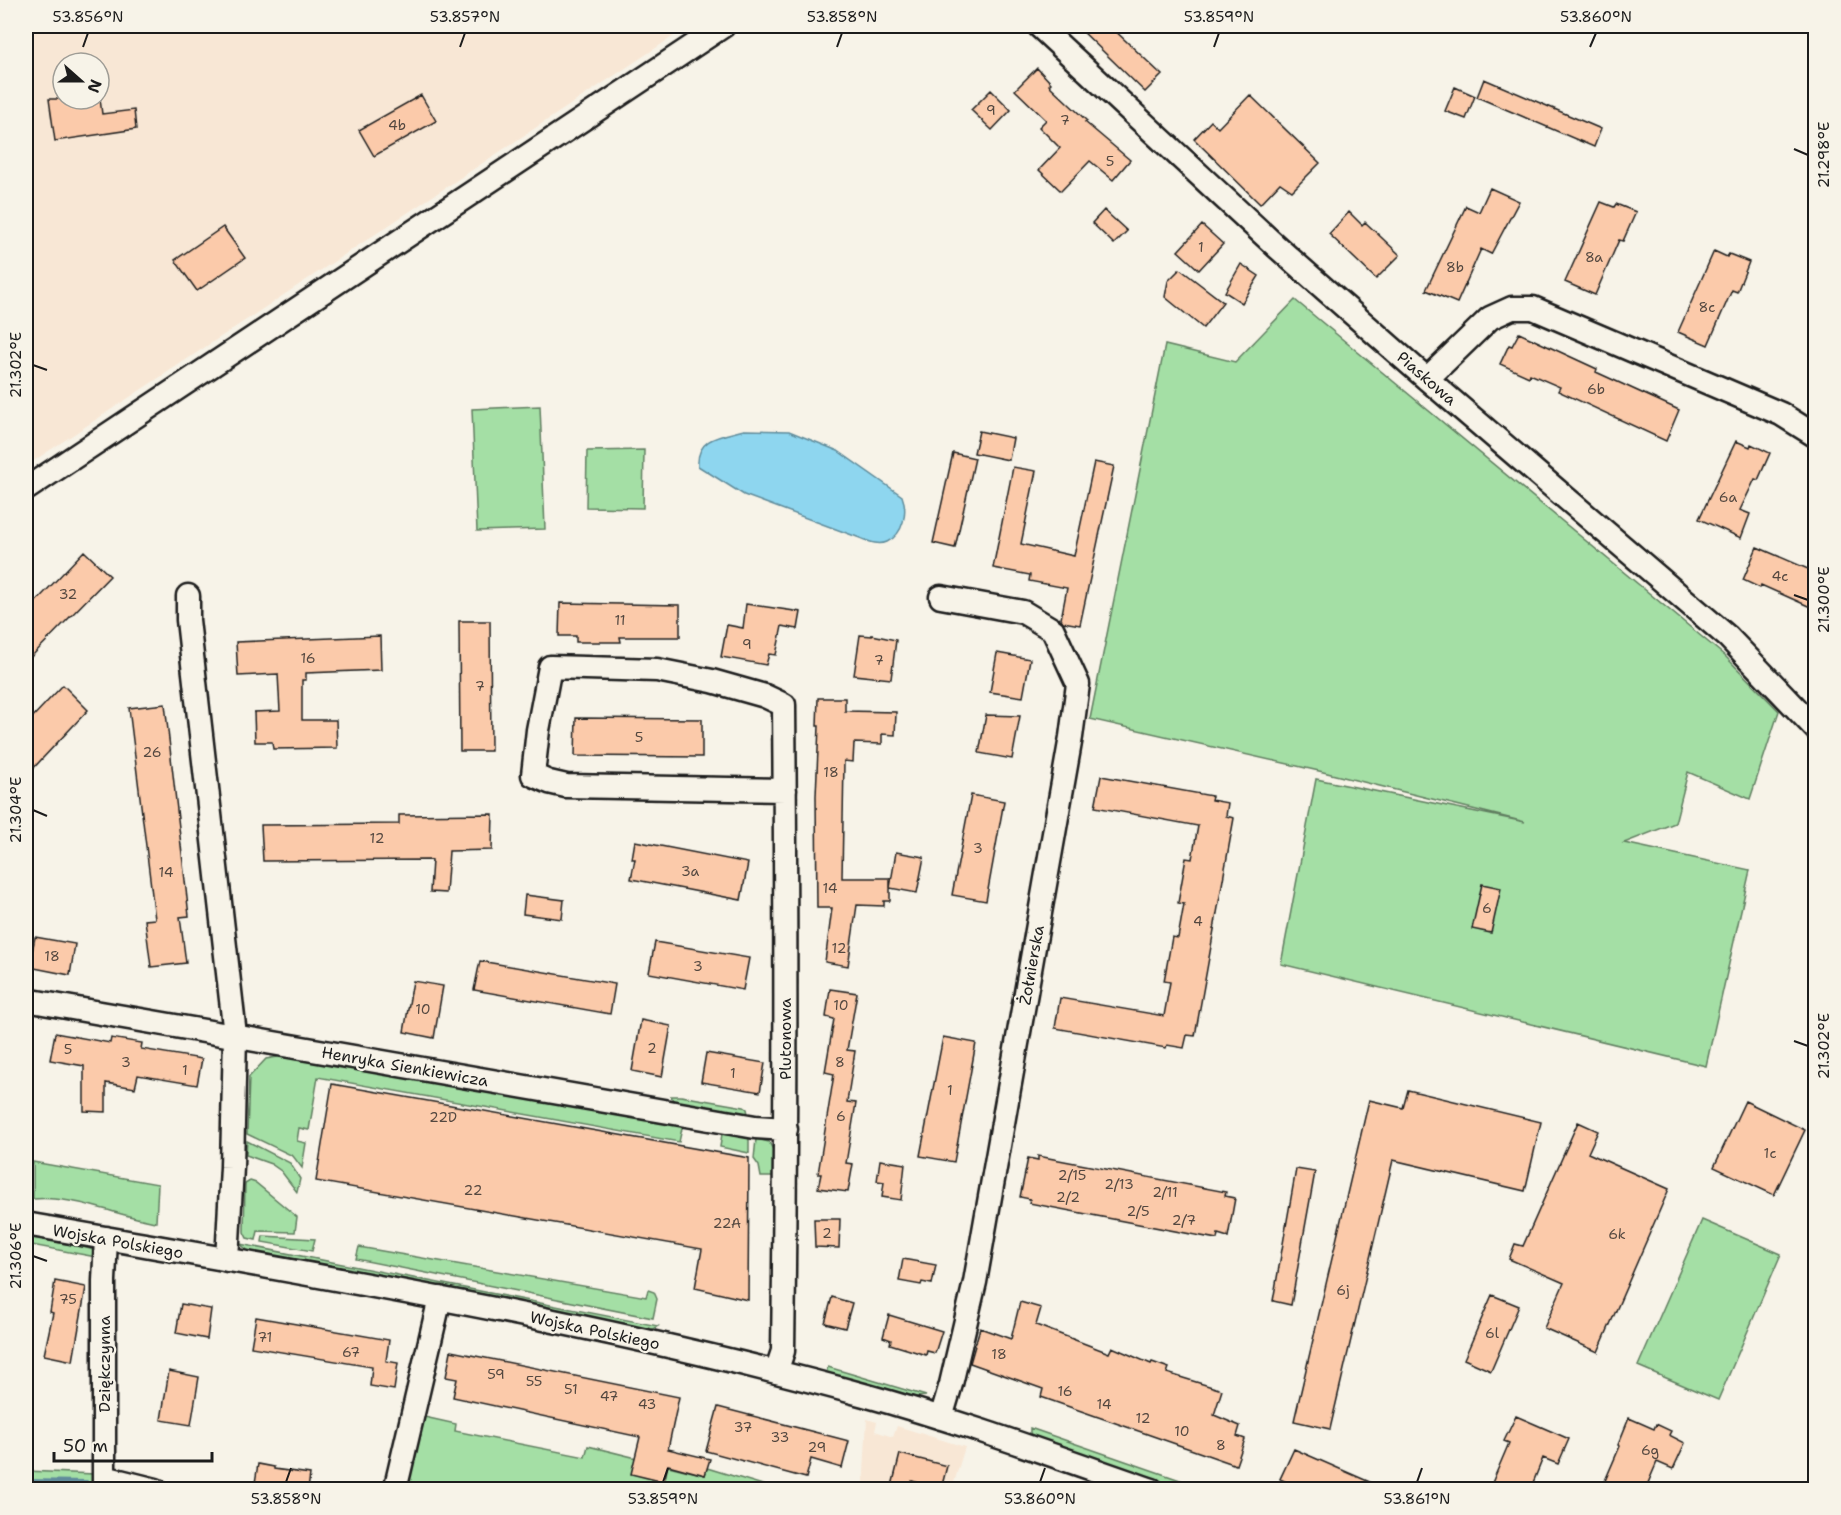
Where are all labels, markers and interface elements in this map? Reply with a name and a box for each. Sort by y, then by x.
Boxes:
text: 53.856°N [53,7,123,27]
text: 53.857°N [430,7,500,27]
text: 53.858°N [807,7,877,27]
text: 53.859°N [1184,7,1254,27]
text: 53.860°N [1560,7,1632,27]
north arrow [51,51,111,111]
text: N [82,77,107,96]
house number: 9 [986,101,996,119]
house number: 7 [1060,111,1070,129]
house number: 4b [388,116,406,134]
text: 21.298°E [1814,122,1834,188]
house number: 5 [1106,152,1114,170]
house number: 1 [1198,238,1204,256]
house number: 8a [1585,248,1603,266]
house number: 8b [1446,258,1464,276]
house number: 8c [1699,298,1715,316]
text: 21.302°E [6,332,26,398]
street label: Piaskowa [1392,347,1461,410]
house number: 6b [1587,380,1605,398]
house number: 6a [1719,488,1737,506]
text: 21.300°E [1814,566,1834,634]
house number: 4c [1772,567,1788,585]
house number: 32 [59,585,77,603]
house number: 11 [614,611,626,629]
house number: 9 [742,635,752,653]
house number: 16 [300,649,316,667]
house number: 7 [874,651,884,669]
house number: 7 [475,677,485,695]
house number: 5 [635,728,643,746]
house number: 26 [143,743,162,761]
house number: 18 [823,763,839,781]
text: 21.304°E [6,777,26,843]
house number: 12 [370,829,384,847]
house number: 3 [973,839,983,857]
house number: 3a [681,862,699,880]
house number: 14 [158,863,174,881]
house number: 14 [822,879,838,897]
house number: 6 [1482,899,1492,917]
house number: 4 [1193,912,1203,930]
street label: Żołnierska [1014,924,1049,1007]
house number: 12 [832,939,846,957]
house number: 18 [44,947,60,965]
house number: 3 [693,957,703,975]
house number: 10 [833,996,849,1014]
street label: Plutonowa [775,998,796,1080]
house number: 10 [415,1000,431,1018]
text: 21.302°E [1814,1013,1834,1079]
house number: 2 [647,1039,657,1057]
house number: 5 [64,1040,72,1058]
street label: Henryka Sienkiewicza [320,1041,490,1092]
house number: 3 [121,1053,131,1071]
house number: 8 [835,1053,845,1071]
house number: 1 [182,1061,188,1079]
house number: 1 [730,1064,736,1082]
house number: 1 [947,1081,953,1099]
house number: 6 [836,1107,846,1125]
house number: 22D [429,1108,457,1126]
house number: 1c [1764,1144,1776,1162]
house number: 2/15 [1058,1166,1086,1184]
house number: 2/13 [1104,1175,1134,1193]
house number: 22 [464,1181,482,1199]
house number: 2/11 [1152,1183,1178,1201]
house number: 2/2 [1056,1188,1080,1206]
house number: 2/5 [1126,1202,1150,1220]
house number: 2/7 [1172,1211,1196,1229]
house number: 22A [713,1214,741,1232]
street label: Wojska Polskiego [51,1220,185,1263]
text: 21.306°E [6,1223,26,1289]
house number: 2 [822,1224,832,1242]
house number: 6k [1608,1225,1626,1243]
house number: 6j [1336,1281,1350,1299]
house number: 75 [59,1290,77,1308]
street label: Wojska Polskiego [528,1306,662,1355]
street label: Dziękczynna [94,1316,115,1412]
house number: 6l [1485,1324,1500,1342]
house number: 71 [258,1328,272,1346]
house number: 67 [342,1343,360,1361]
house number: 18 [991,1345,1007,1363]
house number: 59 [487,1365,505,1383]
house number: 55 [526,1372,542,1390]
house number: 51 [564,1380,578,1398]
house number: 16 [1057,1382,1073,1400]
house number: 47 [600,1387,618,1405]
house number: 43 [638,1395,656,1413]
house number: 14 [1096,1395,1112,1413]
house number: 12 [1136,1409,1150,1427]
house number: 37 [734,1418,752,1436]
house number: 10 [1174,1422,1190,1440]
scale bar [54,1425,212,1463]
house number: 33 [771,1428,789,1446]
text: 50 m [63,1434,108,1458]
house number: 8 [1216,1436,1226,1454]
house number: 29 [808,1438,826,1456]
house number: 6g [1641,1441,1659,1459]
text: 53.858°N [251,1489,321,1509]
text: 53.859°N [628,1489,698,1509]
text: 53.860°N [1004,1489,1076,1509]
text: 53.861°N [1384,1489,1450,1509]

